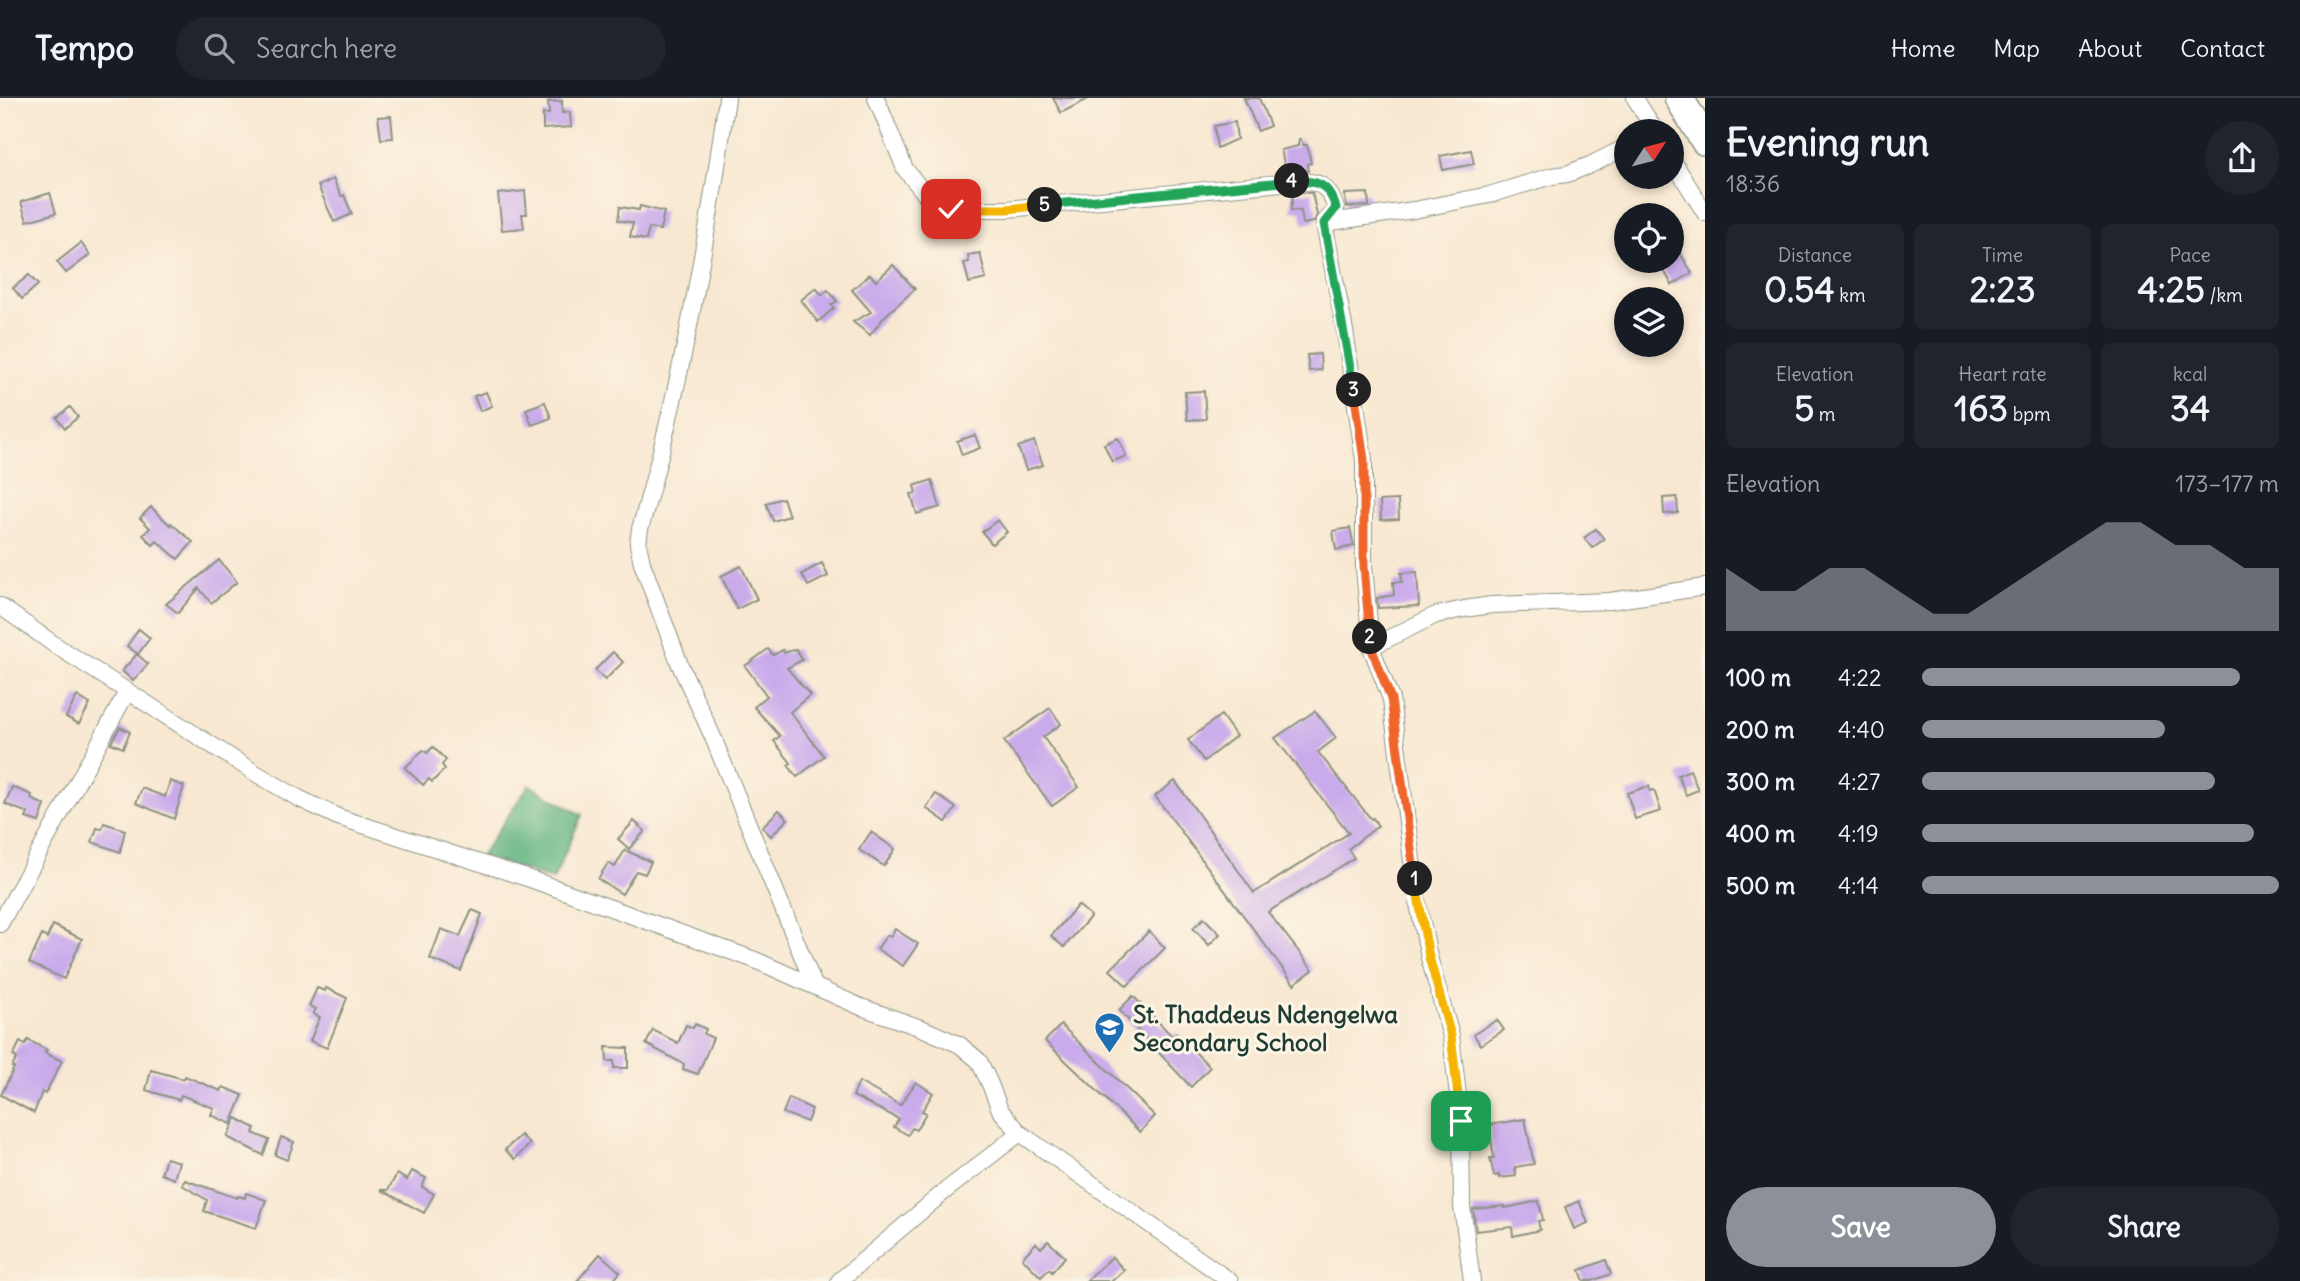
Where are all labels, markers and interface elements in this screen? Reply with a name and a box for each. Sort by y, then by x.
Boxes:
search box [176,17,666,80]
text: Tempo [35,27,134,69]
icon: search [200,29,238,67]
text: Search here [256,32,397,65]
text: Home [1891,33,1955,63]
text: Map [1993,33,2040,63]
text: About [2078,33,2142,63]
text: Contact [2180,33,2265,63]
north arrow [1614,119,1684,189]
map controls [1614,119,1684,357]
text: Evening run [1726,119,1929,166]
button: share [2205,121,2279,195]
pin: 4 [1274,164,1310,198]
text: 4 [1286,168,1297,192]
text: 18:36 [1726,169,1780,198]
pin [921,179,981,239]
pin: 5 [1028,188,1062,222]
icon: check [932,190,970,228]
text: 5 [1039,192,1050,216]
button: locate [1614,203,1684,273]
text: Distance [1778,243,1852,267]
text: Time [1982,243,2023,267]
text: Pace [2170,243,2211,267]
text: 0.54 [1764,267,1835,311]
text: 2:23 [1969,267,2036,311]
text: 4:25 [2138,267,2205,311]
text: km [1835,283,1866,307]
text: /km [2205,283,2243,307]
button: layers [1614,287,1684,357]
text: Elevation [1776,362,1854,386]
text: Heart rate [1958,362,2047,386]
text: kcal [2173,362,2207,386]
pin: 3 [1336,372,1372,408]
text: 3 [1348,377,1359,401]
text: 5 [1794,386,1814,430]
text: 163 [1954,386,2008,430]
text: 34 [2170,386,2210,430]
text: m [1814,402,1835,426]
text: bpm [2008,402,2051,426]
text: Elevation [1726,469,1820,498]
text: 173–177 m [2175,469,2279,498]
pin: 2 [1352,620,1388,654]
text: 2 [1364,624,1375,648]
text: 100 m [1726,663,1791,692]
text: 4:22 [1838,663,1882,692]
text: 200 m [1726,715,1795,744]
text: 4:40 [1838,715,1885,744]
text: 300 m [1726,767,1795,796]
text: 4:27 [1838,767,1880,796]
text: 400 m [1726,819,1795,848]
text: 4:19 [1838,819,1879,848]
pin: 1 [1398,862,1432,896]
text: 1 [1411,866,1418,890]
text: 500 m [1726,871,1795,900]
text: 4:14 [1838,871,1879,900]
place label: St. Thaddeus Ndengelwa Secondary School [1133,999,1398,1057]
school or university icon: St. Thaddeus Ndengelwa Secondary School [1093,1011,1127,1055]
pin [1431,1091,1491,1151]
icon: arrive [1442,1102,1480,1140]
button: Save [1726,1187,1996,1267]
button: Share [2010,1187,2279,1267]

